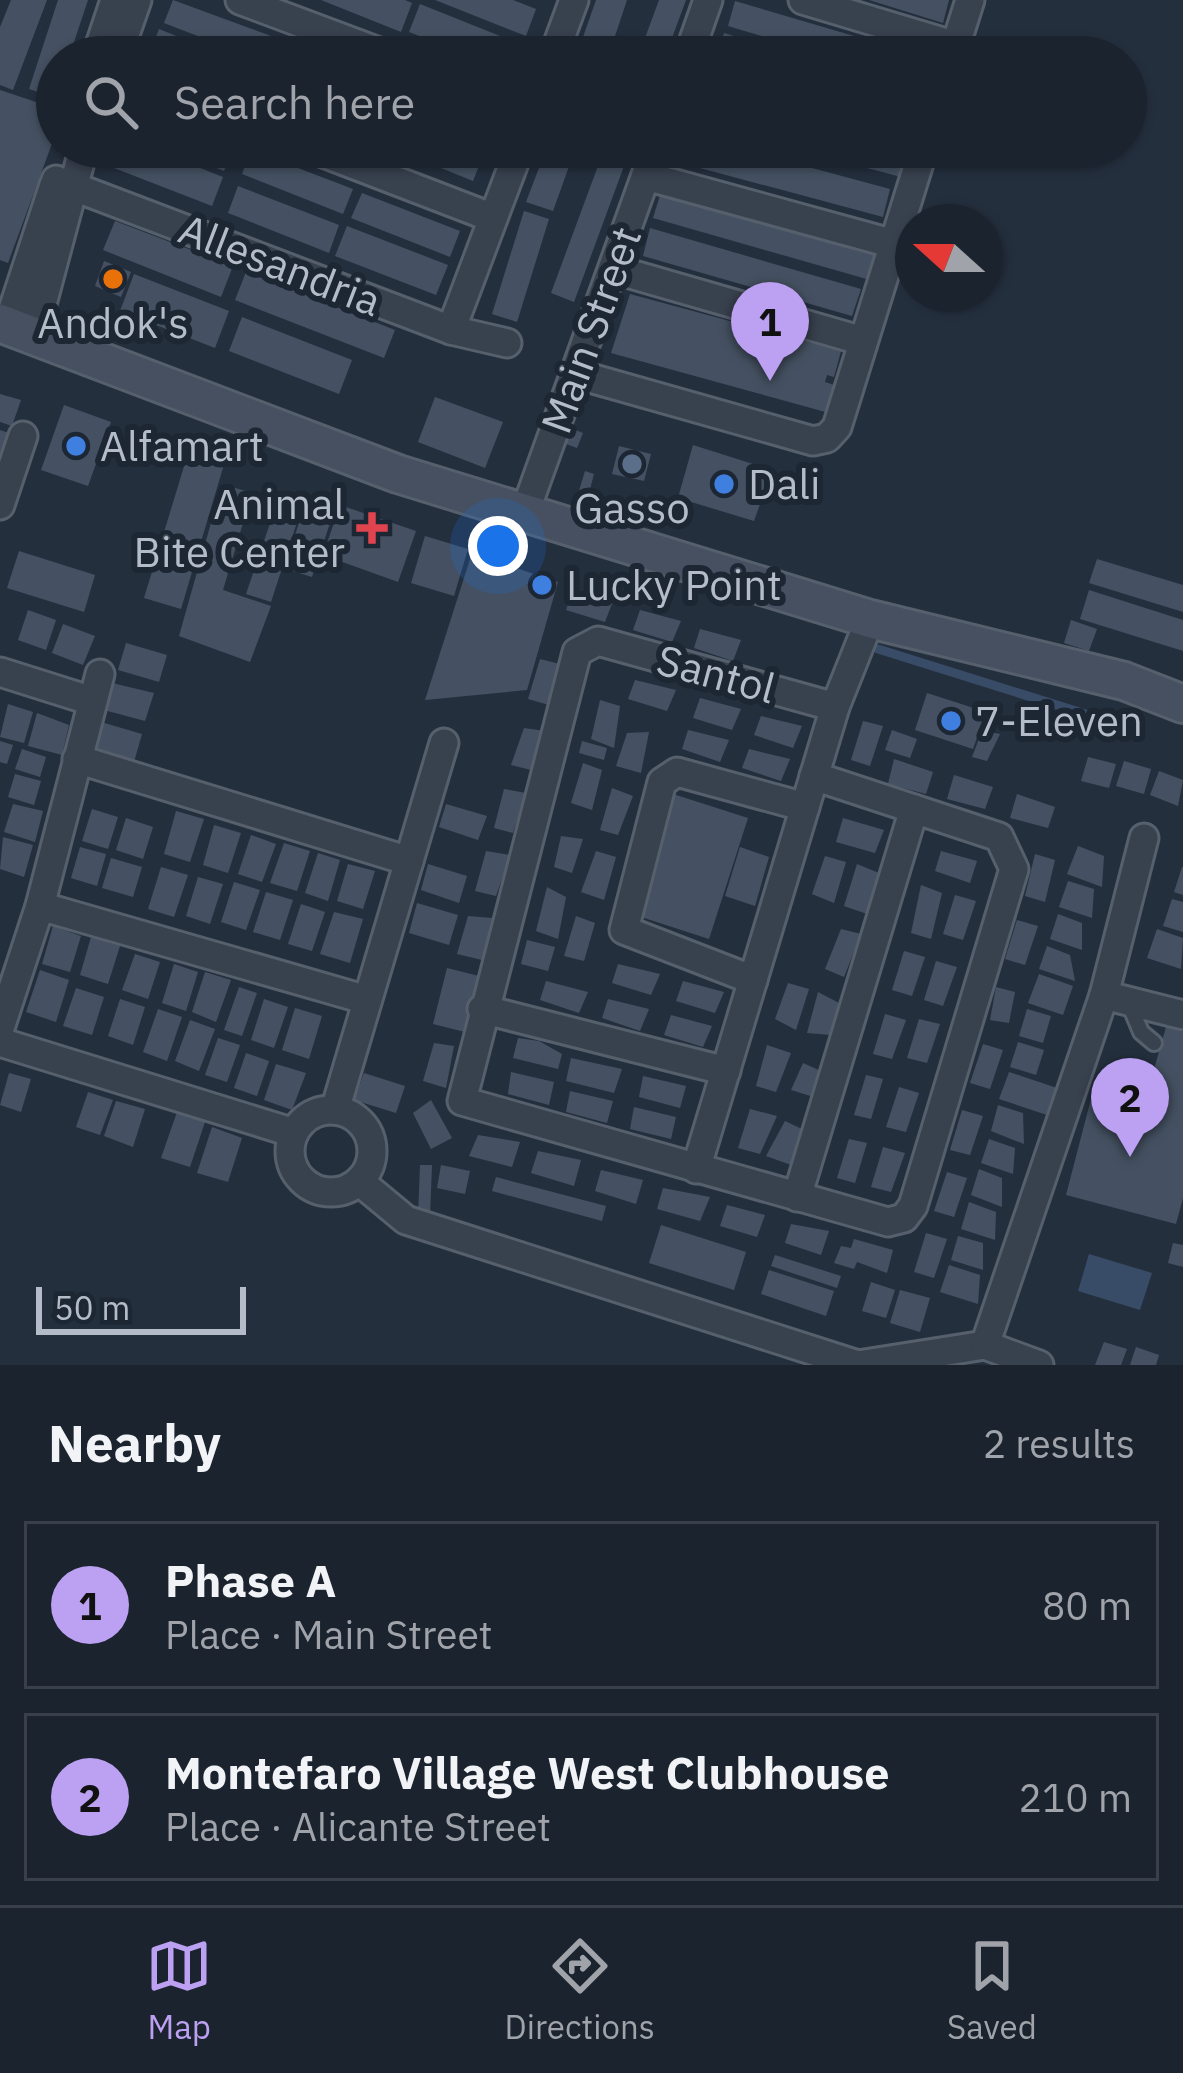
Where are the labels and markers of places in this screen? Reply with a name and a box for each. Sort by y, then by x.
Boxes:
marker: Andok's [100,266,126,292]
pin: 1 [731,282,809,381]
place label: Andok's [37,295,189,350]
place label: Alfamart [100,418,264,473]
marker: Alfamart [63,433,89,459]
marker: Gasso [619,451,645,477]
place label: Dali [748,456,821,511]
marker: Dali [711,471,737,497]
place label: Animal Bite Center [133,476,345,579]
place label: Gasso [574,480,690,535]
marker: Animal Bite Center [356,512,388,544]
place label: Lucky Point [566,557,782,612]
marker: Lucky Point [529,572,555,598]
place label: 7-Eleven [975,693,1143,748]
marker: 7-Eleven [938,708,964,734]
pin: 2 [1091,1058,1169,1157]

